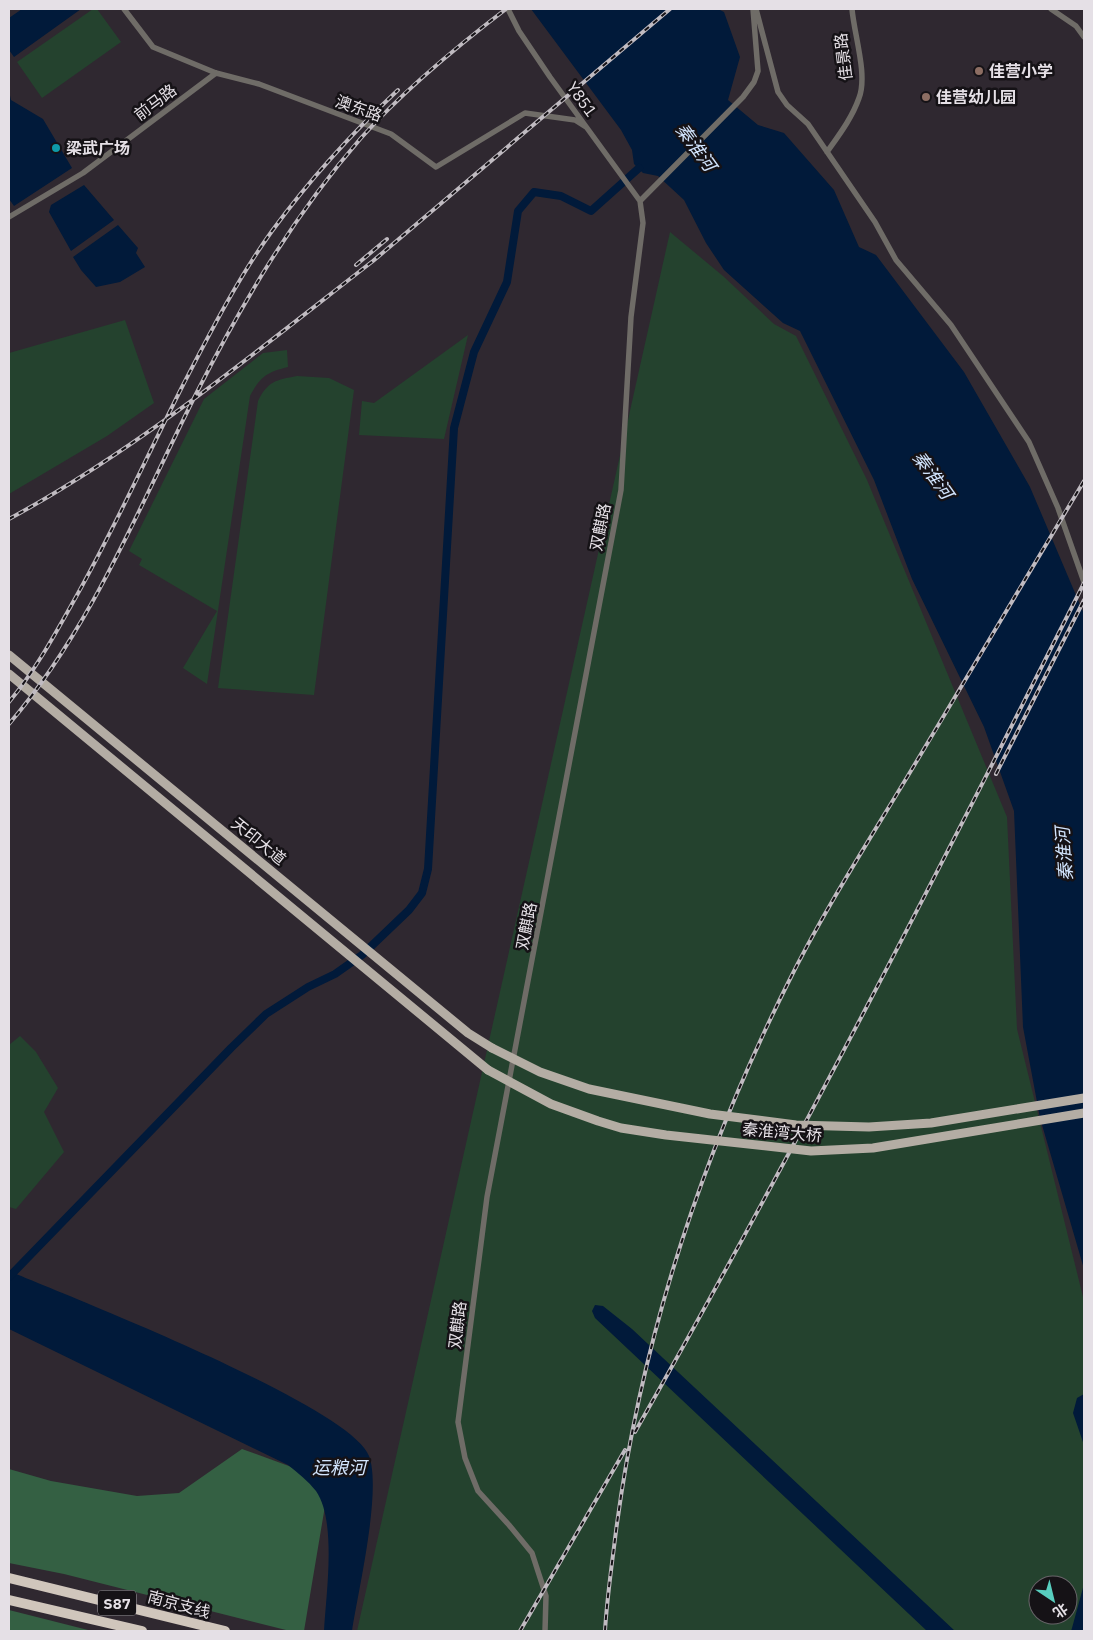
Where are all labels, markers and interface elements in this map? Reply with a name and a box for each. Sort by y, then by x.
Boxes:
street label: 佳景路 [830,32,856,82]
place label: 佳营小学 [989,61,1053,81]
marker: 佳营小学 [973,65,985,77]
street label: Y851 [563,78,601,120]
street label: 前马路 [130,80,180,124]
place label: 佳营幼儿园 [936,87,1016,107]
street label: 澳东路 [333,91,385,125]
marker: 佳营幼儿园 [920,91,932,103]
water label: 秦淮河 [671,118,723,178]
place label: 梁武广场 [66,138,130,158]
marker: 梁武广场 [50,142,62,154]
water label: 秦淮河 [908,446,960,506]
street label: 双麒路 [586,502,614,552]
street label: 天印大道 [228,813,290,869]
water label: 秦淮河 [1050,823,1077,882]
street label: 双麒路 [512,901,540,951]
street label: 秦淮湾大桥 [741,1119,823,1145]
street label: 双麒路 [444,1300,470,1350]
water label: 运粮河 [312,1456,369,1479]
north arrow [1028,1575,1078,1625]
street label: 南京支线 [145,1586,213,1622]
road number: S87 [98,1590,136,1616]
text: 北 [1050,1599,1071,1622]

